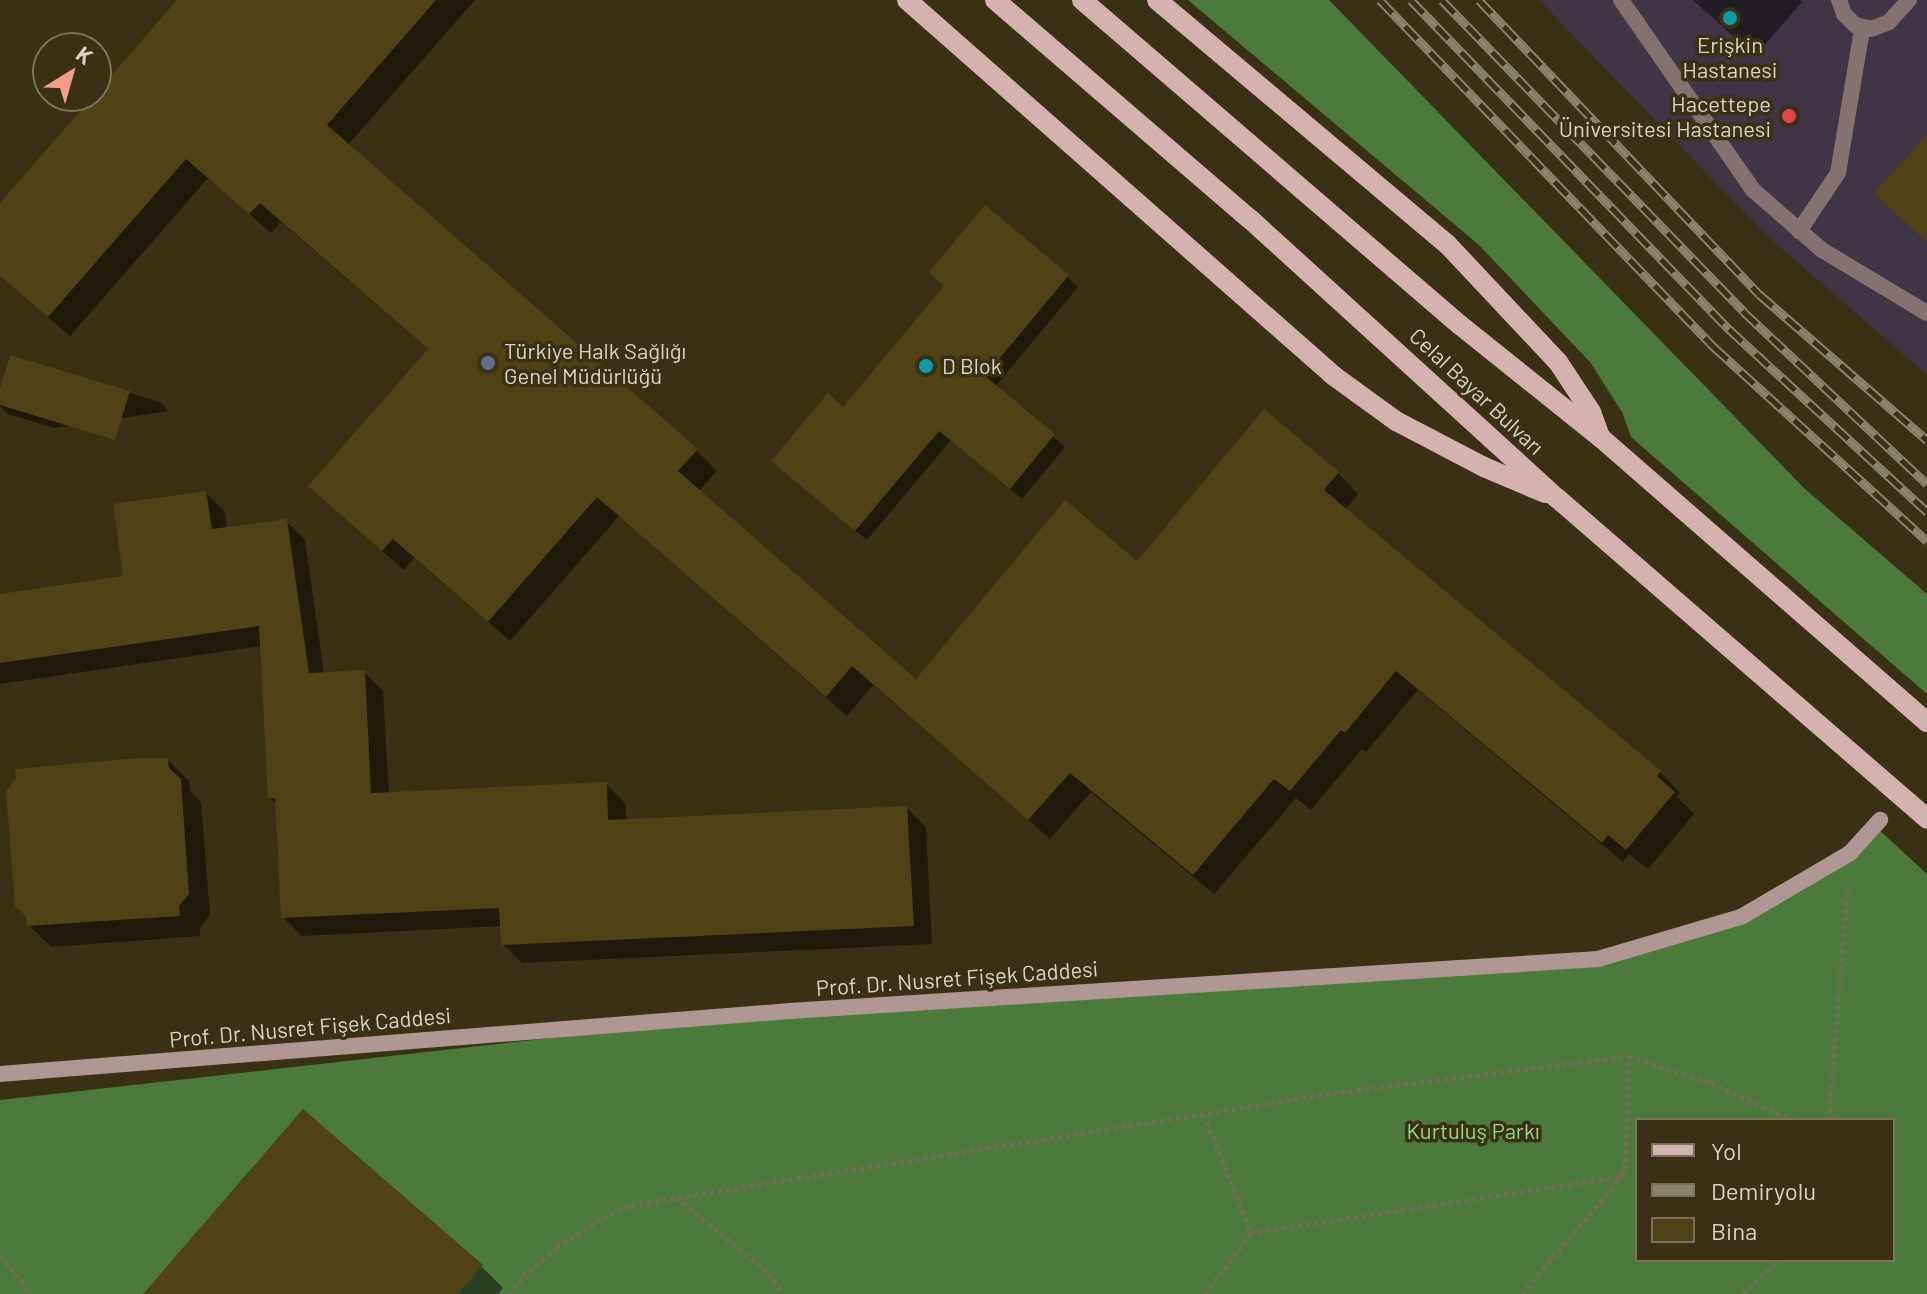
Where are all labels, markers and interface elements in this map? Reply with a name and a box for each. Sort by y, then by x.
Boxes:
marker: Erişkin Hastanesi [1721,9,1739,27]
place label: Erişkin Hastanesi [1683,31,1777,82]
north arrow [32,32,112,112]
text: K [72,40,99,69]
place label: Hacettepe Üniversitesi Hastanesi [1559,90,1771,142]
marker: Hacettepe Üniversitesi Hastanesi [1778,105,1800,127]
street label: Celal Bayar Bulvarı [1405,322,1549,460]
place label: Türkiye Halk Sağlığı Genel Müdürlüğü [504,337,686,388]
place label: D Blok [942,353,1002,379]
marker: Türkiye Halk Sağlığı Genel Müdürlüğü [479,354,497,372]
marker: D Blok [917,357,935,375]
street label: Prof. Dr. Nusret Fişek Caddesi [815,955,1099,1001]
street label: Prof. Dr. Nusret Fişek Caddesi [168,1002,452,1052]
park label: Kurtuluş Parkı [1406,1118,1540,1144]
legend [1635,1118,1895,1262]
text: Yol [1711,1136,1742,1165]
text: Demiryolu [1711,1176,1816,1205]
text: Bina [1711,1216,1757,1245]

